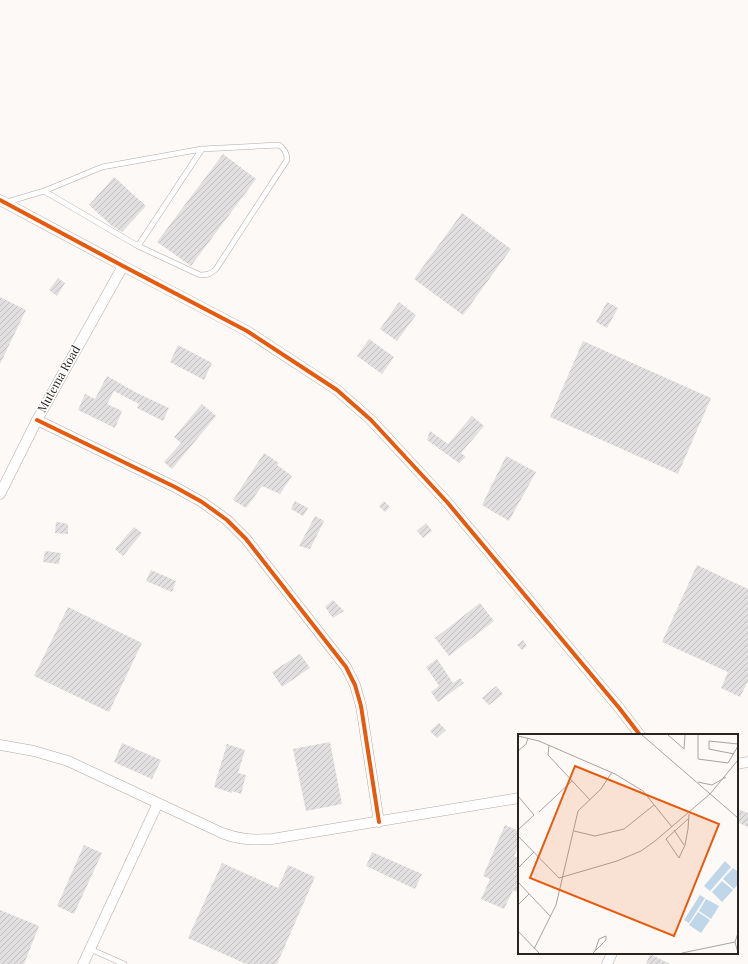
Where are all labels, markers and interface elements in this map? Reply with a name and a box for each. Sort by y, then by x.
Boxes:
street label: Mutema Road [33,342,83,415]
inset map [518,734,738,954]

